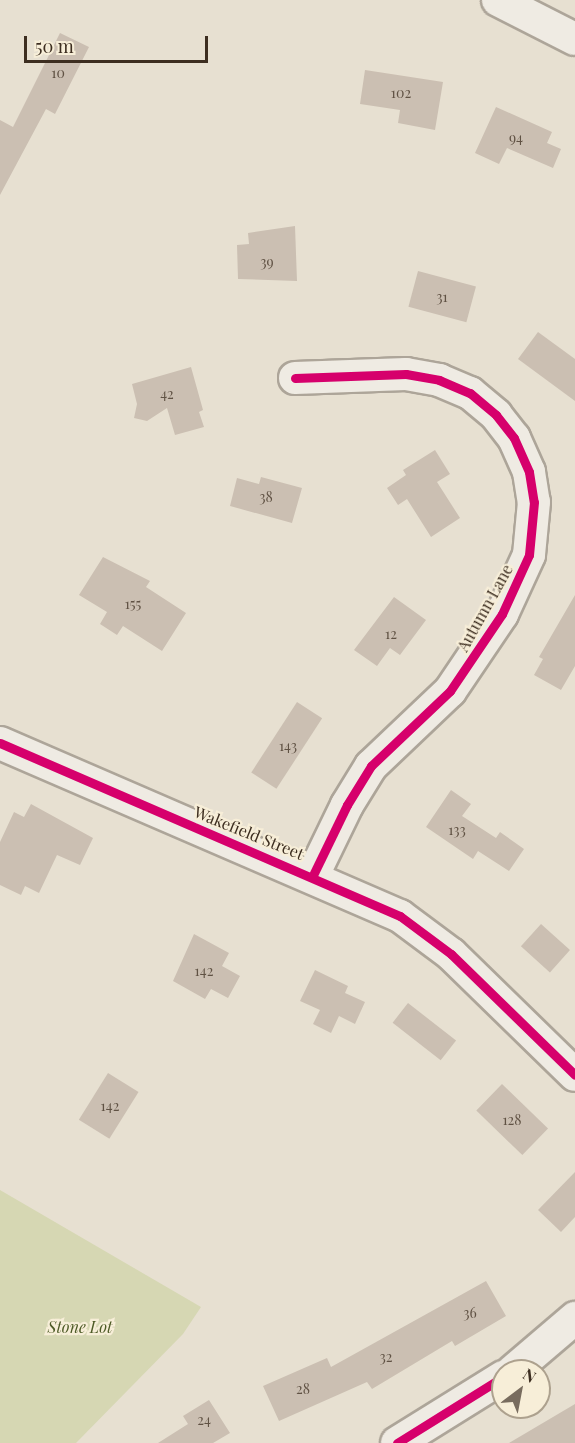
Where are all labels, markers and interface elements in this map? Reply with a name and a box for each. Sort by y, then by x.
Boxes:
scale bar [27,24,212,62]
text: 50 m [35,34,74,58]
house number: 10 [51,65,65,81]
house number: 102 [391,85,411,101]
house number: 94 [509,130,523,146]
house number: 39 [260,254,274,270]
house number: 31 [436,289,448,305]
house number: 42 [160,386,174,402]
house number: 38 [259,489,273,505]
street label: Autumn Lane [453,561,517,655]
house number: 155 [125,596,141,612]
house number: 12 [385,626,397,642]
house number: 143 [279,738,297,754]
street label: Wakefield Street [191,802,307,864]
house number: 133 [448,822,466,838]
house number: 142 [195,963,213,979]
house number: 142 [101,1098,119,1114]
house number: 128 [502,1112,522,1128]
house number: 36 [463,1305,477,1321]
park label: Stone Lot [48,1317,112,1337]
house number: 32 [379,1349,393,1365]
north arrow [491,1359,551,1419]
text: N [519,1363,540,1387]
house number: 28 [296,1381,310,1397]
house number: 24 [197,1412,211,1428]

